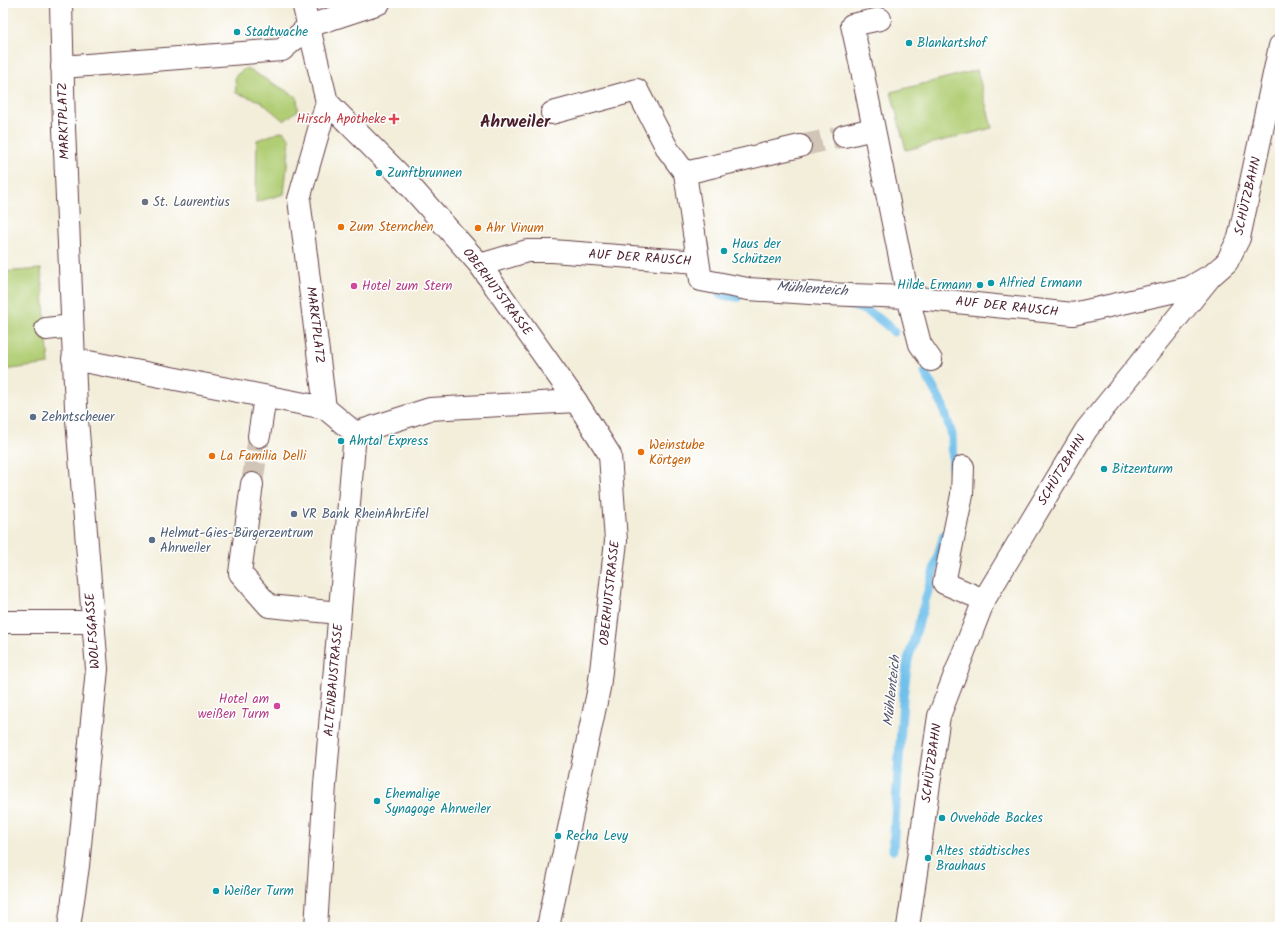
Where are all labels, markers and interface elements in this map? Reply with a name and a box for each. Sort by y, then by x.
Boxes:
place label: Stadtwache [245,22,308,43]
marker: Stadtwache [232,27,242,37]
place label: Blankartshof [917,33,987,54]
marker: Blankartshof [904,38,914,48]
street label: MARKTPLATZ [52,82,76,160]
place label: Hirsch Apotheke [297,109,386,130]
district label: Ahrweiler [480,109,551,136]
marker: Hirsch Apotheke [389,114,399,124]
street label: SCHÜTZBAHN [1229,155,1267,237]
place label: Zunftbrunnen [387,163,462,184]
marker: Zunftbrunnen [374,168,384,178]
place label: St. Laurentius [153,192,230,213]
marker: St. Laurentius [140,197,150,207]
place label: Zum Sternchen [349,217,433,238]
place label: Ahr Vinum [486,218,544,239]
marker: Zum Sternchen [336,222,346,232]
marker: Ahr Vinum [473,223,483,233]
place label: Haus der Schützen [732,234,781,270]
street label: OBERHUTSTRASSE [457,243,537,341]
street label: AUF DER RAUSCH [588,244,692,272]
marker: Haus der Schützen [719,246,729,256]
place label: Alfried Ermann [999,273,1082,294]
place label: Hilde Ermann [897,275,972,296]
place label: Hotel zum Stern [362,276,452,297]
water label: Mühlenteich [776,276,850,303]
marker: Alfried Ermann [986,278,996,288]
marker: Hilde Ermann [975,280,985,290]
marker: Hotel zum Stern [349,281,359,291]
street label: MARKTPLATZ [300,285,330,365]
street label: AUF DER RAUSCH [955,291,1060,323]
place label: Zehntscheuer [41,407,115,428]
marker: Zehntscheuer [28,412,38,422]
street label: SCHÜTZBAHN [1032,430,1092,510]
place label: Ahrtal Express [349,431,429,452]
place label: Weinstube Körtgen [649,435,705,471]
marker: Ahrtal Express [336,436,346,446]
place label: La Familia Delli [220,446,307,467]
marker: Weinstube Körtgen [636,447,646,457]
marker: La Familia Delli [207,451,217,461]
place label: Bitzenturm [1112,459,1173,480]
marker: Bitzenturm [1099,464,1109,474]
place label: VR Bank RheinAhrEifel [302,504,429,525]
marker: VR Bank RheinAhrEifel [289,509,299,519]
place label: Helmut-Gies-Bürgerzentrum Ahrweiler [160,523,313,559]
marker: Helmut-Gies-Bürgerzentrum Ahrweiler [147,535,157,545]
street label: OBERHUTSTRASSE [594,539,626,647]
street label: WOLFSGASSE [80,592,106,670]
street label: ALTENBAUSTRASSE [319,622,349,737]
water label: Mühlenteich [877,653,907,728]
place label: Hotel am weißen Turm [198,689,269,725]
marker: Hotel am weißen Turm [272,701,282,711]
street label: SCHÜTZBAHN [916,722,948,804]
place label: Ehemalige Synagoge Ahrweiler [385,784,491,820]
marker: Ehemalige Synagoge Ahrweiler [372,796,382,806]
place label: Ovvehöde Backes [950,808,1043,829]
marker: Ovvehöde Backes [937,813,947,823]
place label: Recha Levy [566,826,629,847]
marker: Recha Levy [553,831,563,841]
place label: Altes städtisches Brauhaus [936,841,1030,877]
marker: Altes städtisches Brauhaus [923,853,933,863]
place label: Weißer Turm [224,881,294,902]
marker: Weißer Turm [211,886,221,896]

